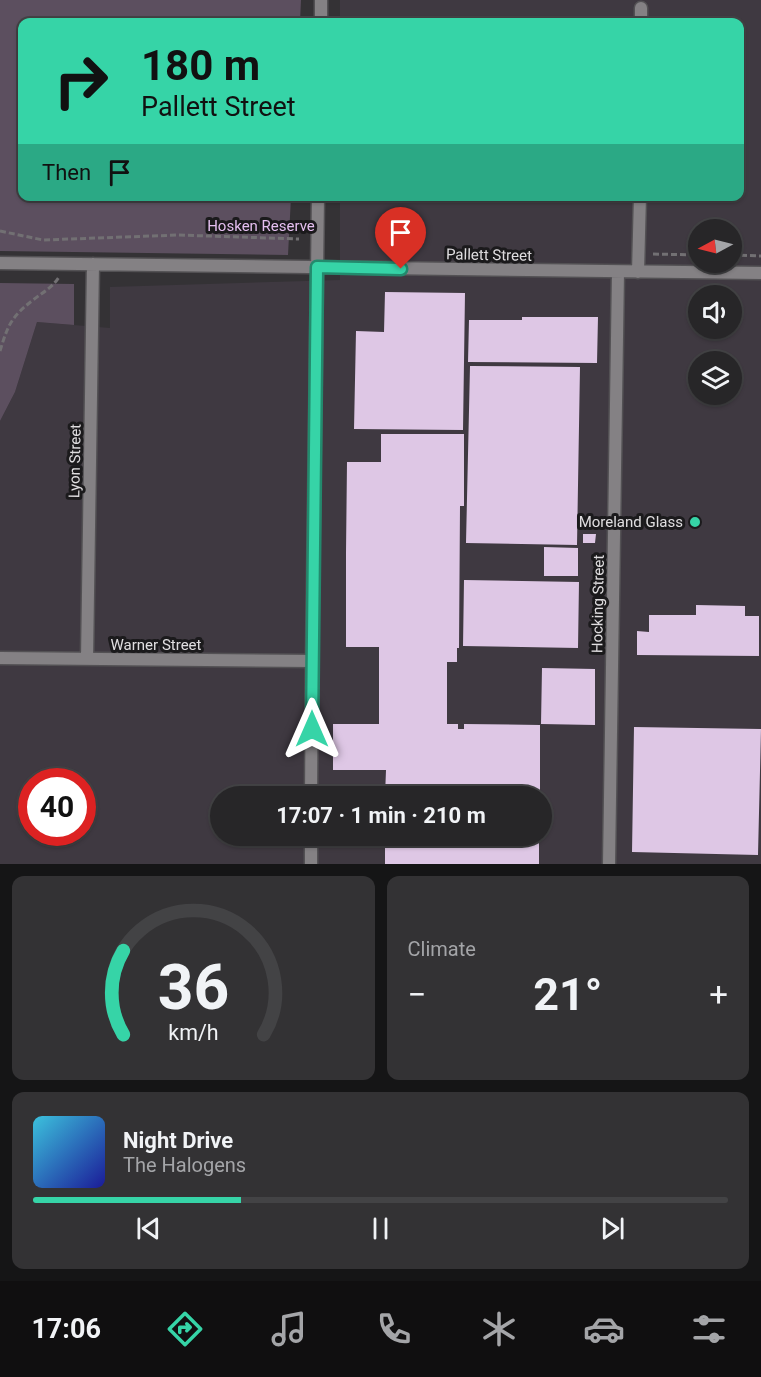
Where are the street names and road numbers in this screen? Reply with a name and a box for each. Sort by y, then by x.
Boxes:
street label: Pallett Street [446,245,532,265]
street label: Lyon Street [65,424,85,498]
street label: Hocking Street [588,555,608,653]
street label: Warner Street [111,636,202,654]

